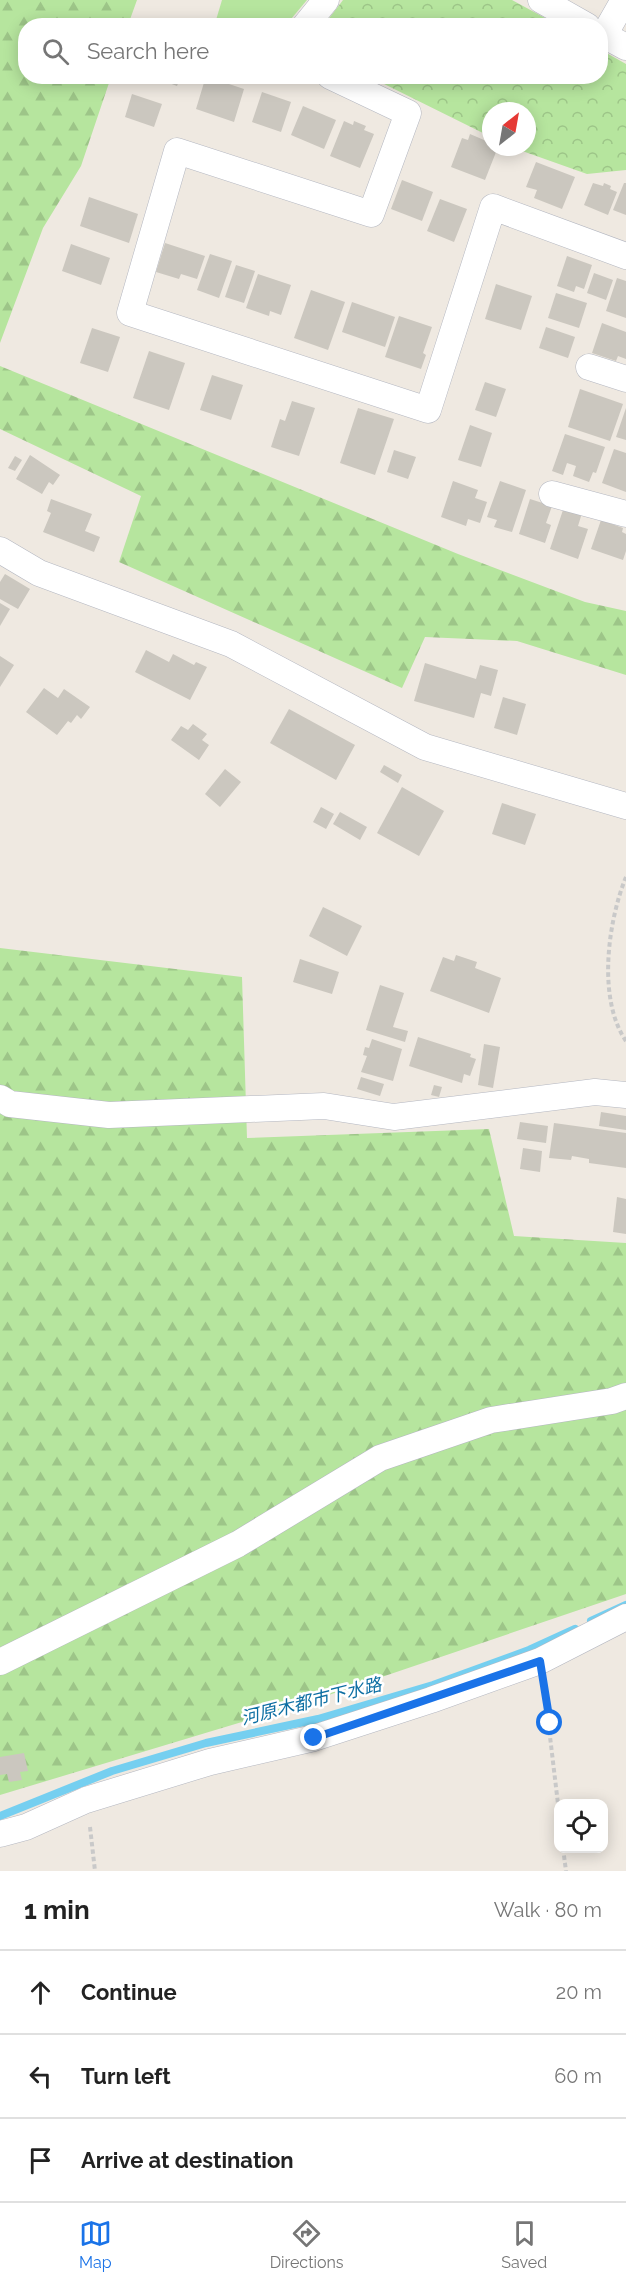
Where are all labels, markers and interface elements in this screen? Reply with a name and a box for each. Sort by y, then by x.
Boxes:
search box [18,18,608,84]
icon: search [39,35,72,68]
text: Search here [87,38,209,64]
north arrow [482,102,536,156]
water label: 河原木都市下水路 [239,1673,385,1729]
route start [536,1709,562,1735]
route end [300,1724,326,1750]
map controls [554,1799,608,1853]
button: locate [554,1799,608,1853]
text: 1 min [24,1895,90,1925]
text: Walk · 80 m [494,1898,602,1922]
icon: ahead [24,1976,57,2009]
text: Continue [81,1979,177,2005]
text: 20 m [556,1980,602,2004]
icon: left [24,2060,57,2093]
text: Turn left [81,2063,171,2089]
text: 60 m [554,2064,602,2088]
icon: arrive [24,2144,57,2177]
text: Arrive at destination [81,2147,294,2173]
tab: Map [79,2217,112,2272]
tab: Directions [270,2217,344,2272]
tab: Saved [501,2217,547,2272]

